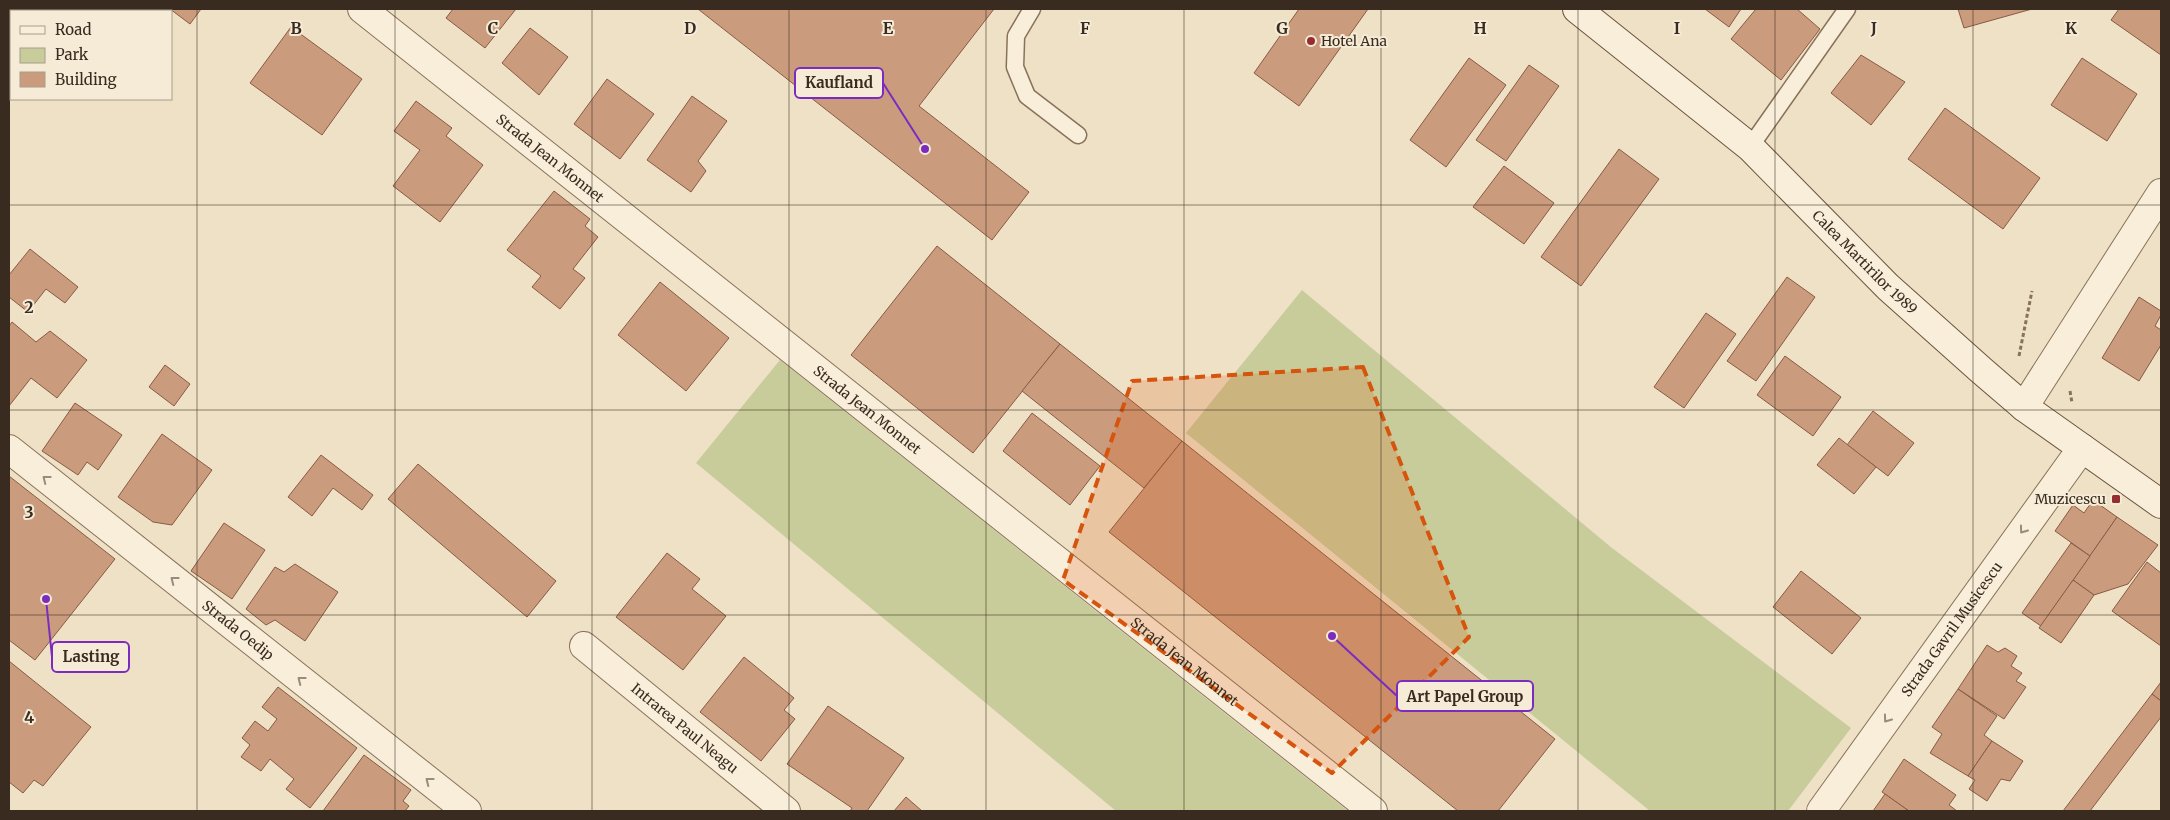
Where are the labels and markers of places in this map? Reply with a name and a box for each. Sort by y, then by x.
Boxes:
place label: Hotel Ana [1321,32,1388,50]
marker: Hotel Ana [1305,35,1317,47]
callout: Kaufland [795,68,883,98]
place label: Muzicescu [2035,490,2106,508]
marker: Muzicescu [2110,493,2122,505]
callout: Lasting [52,642,129,672]
callout: Art Papel Group [1397,681,1533,711]

